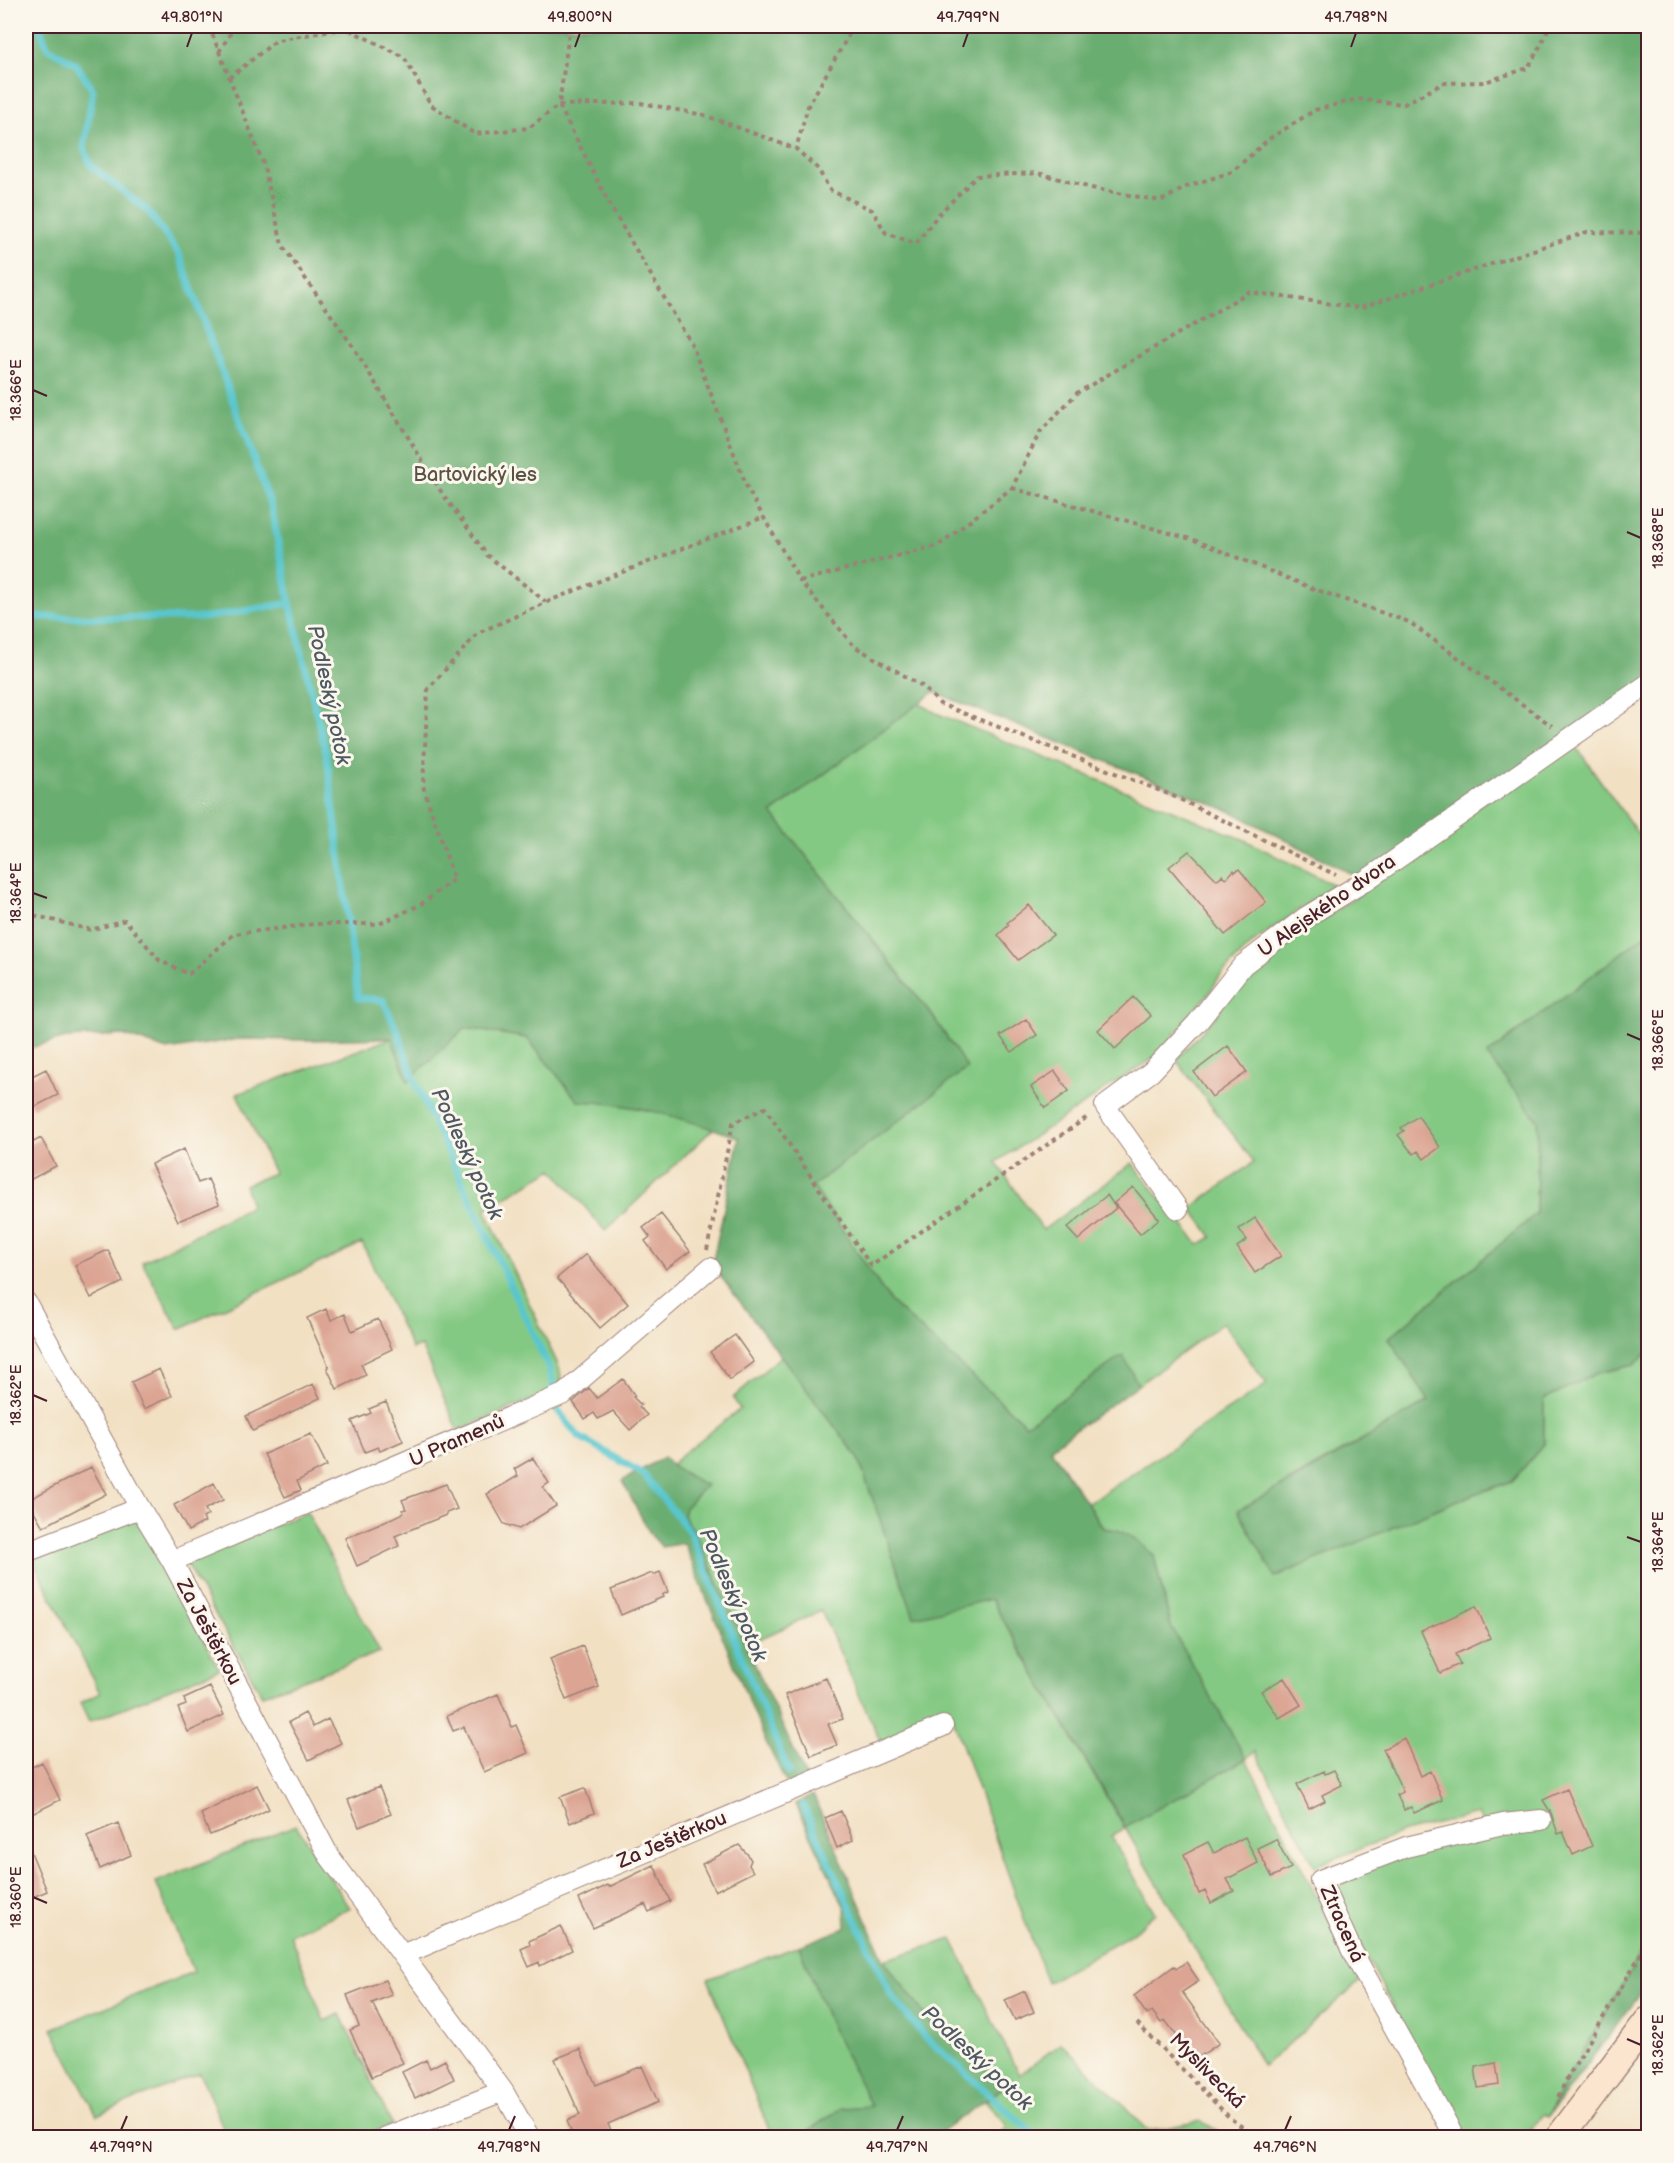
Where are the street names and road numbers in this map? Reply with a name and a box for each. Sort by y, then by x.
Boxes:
street label: U Alejského dvora [1253,849,1401,963]
street label: U Pramenů [406,1409,508,1473]
street label: Za Ještěrkou [171,1574,247,1689]
street label: Za Ještěrkou [613,1806,730,1874]
street label: Ztracená [1314,1881,1370,1966]
street label: Myslivecká [1164,2028,1250,2114]

